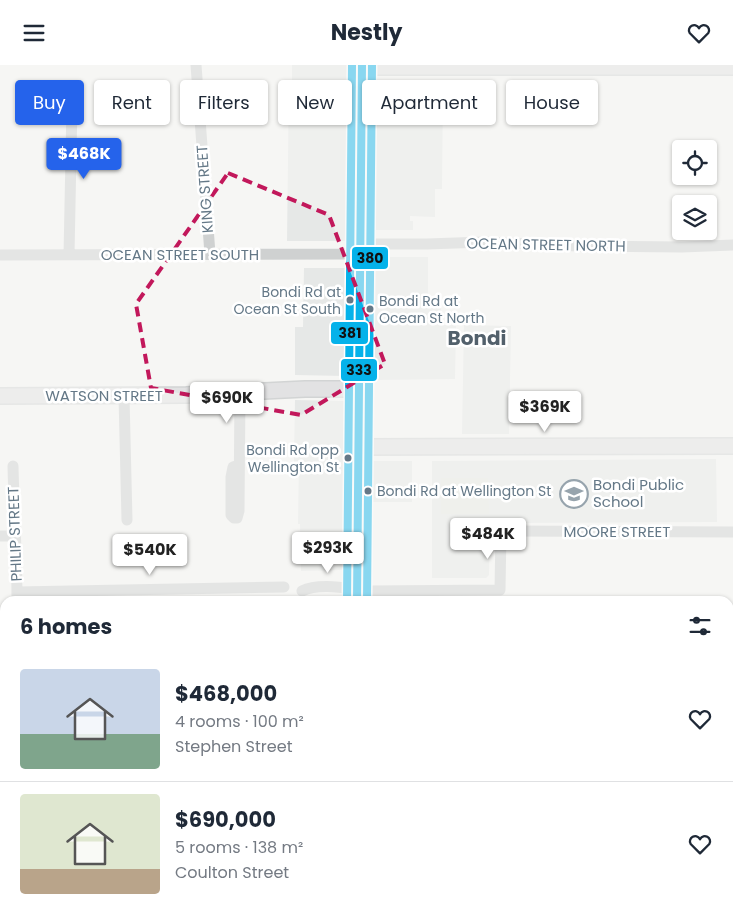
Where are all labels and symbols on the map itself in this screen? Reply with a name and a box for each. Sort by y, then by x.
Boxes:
pin: $468K [49,137,119,180]
street label: KING STREET [191,144,218,234]
street label: OCEAN STREET NORTH [466,233,626,256]
street label: OCEAN STREET SOUTH [101,244,259,265]
line badge: 380 [351,246,389,270]
text: 380 [357,248,383,268]
place label: Bondi Rd at Ocean St South [233,282,341,319]
place label: Bondi Rd at Ocean St North [379,291,484,328]
marker: Bondi Rd at Ocean St South [345,295,355,305]
marker: Bondi Rd at Ocean St North [365,304,375,314]
line badge: 381 [330,321,369,345]
text: 381 [339,323,361,343]
district label: Bondi [448,324,506,352]
line badge: 333 [340,358,378,382]
text: 333 [346,360,372,380]
pin: $690K [192,381,262,424]
street label: WATSON STREET [45,385,163,406]
pin: $369K [510,391,580,433]
place label: Bondi Rd opp Wellington St [246,440,339,477]
marker: Bondi Rd opp Wellington St [343,453,353,463]
place label: Bondi Public School [593,474,684,512]
school or university icon: Bondi Public School [559,479,589,509]
place label: Bondi Rd at Wellington St [377,481,551,501]
street label: PHILIP STREET [2,486,27,582]
marker: Bondi Rd at Wellington St [363,486,373,496]
pin: $484K [453,517,523,560]
street label: MOORE STREET [564,521,670,542]
pin: $293K [293,531,363,574]
pin: $540K [115,533,185,576]

